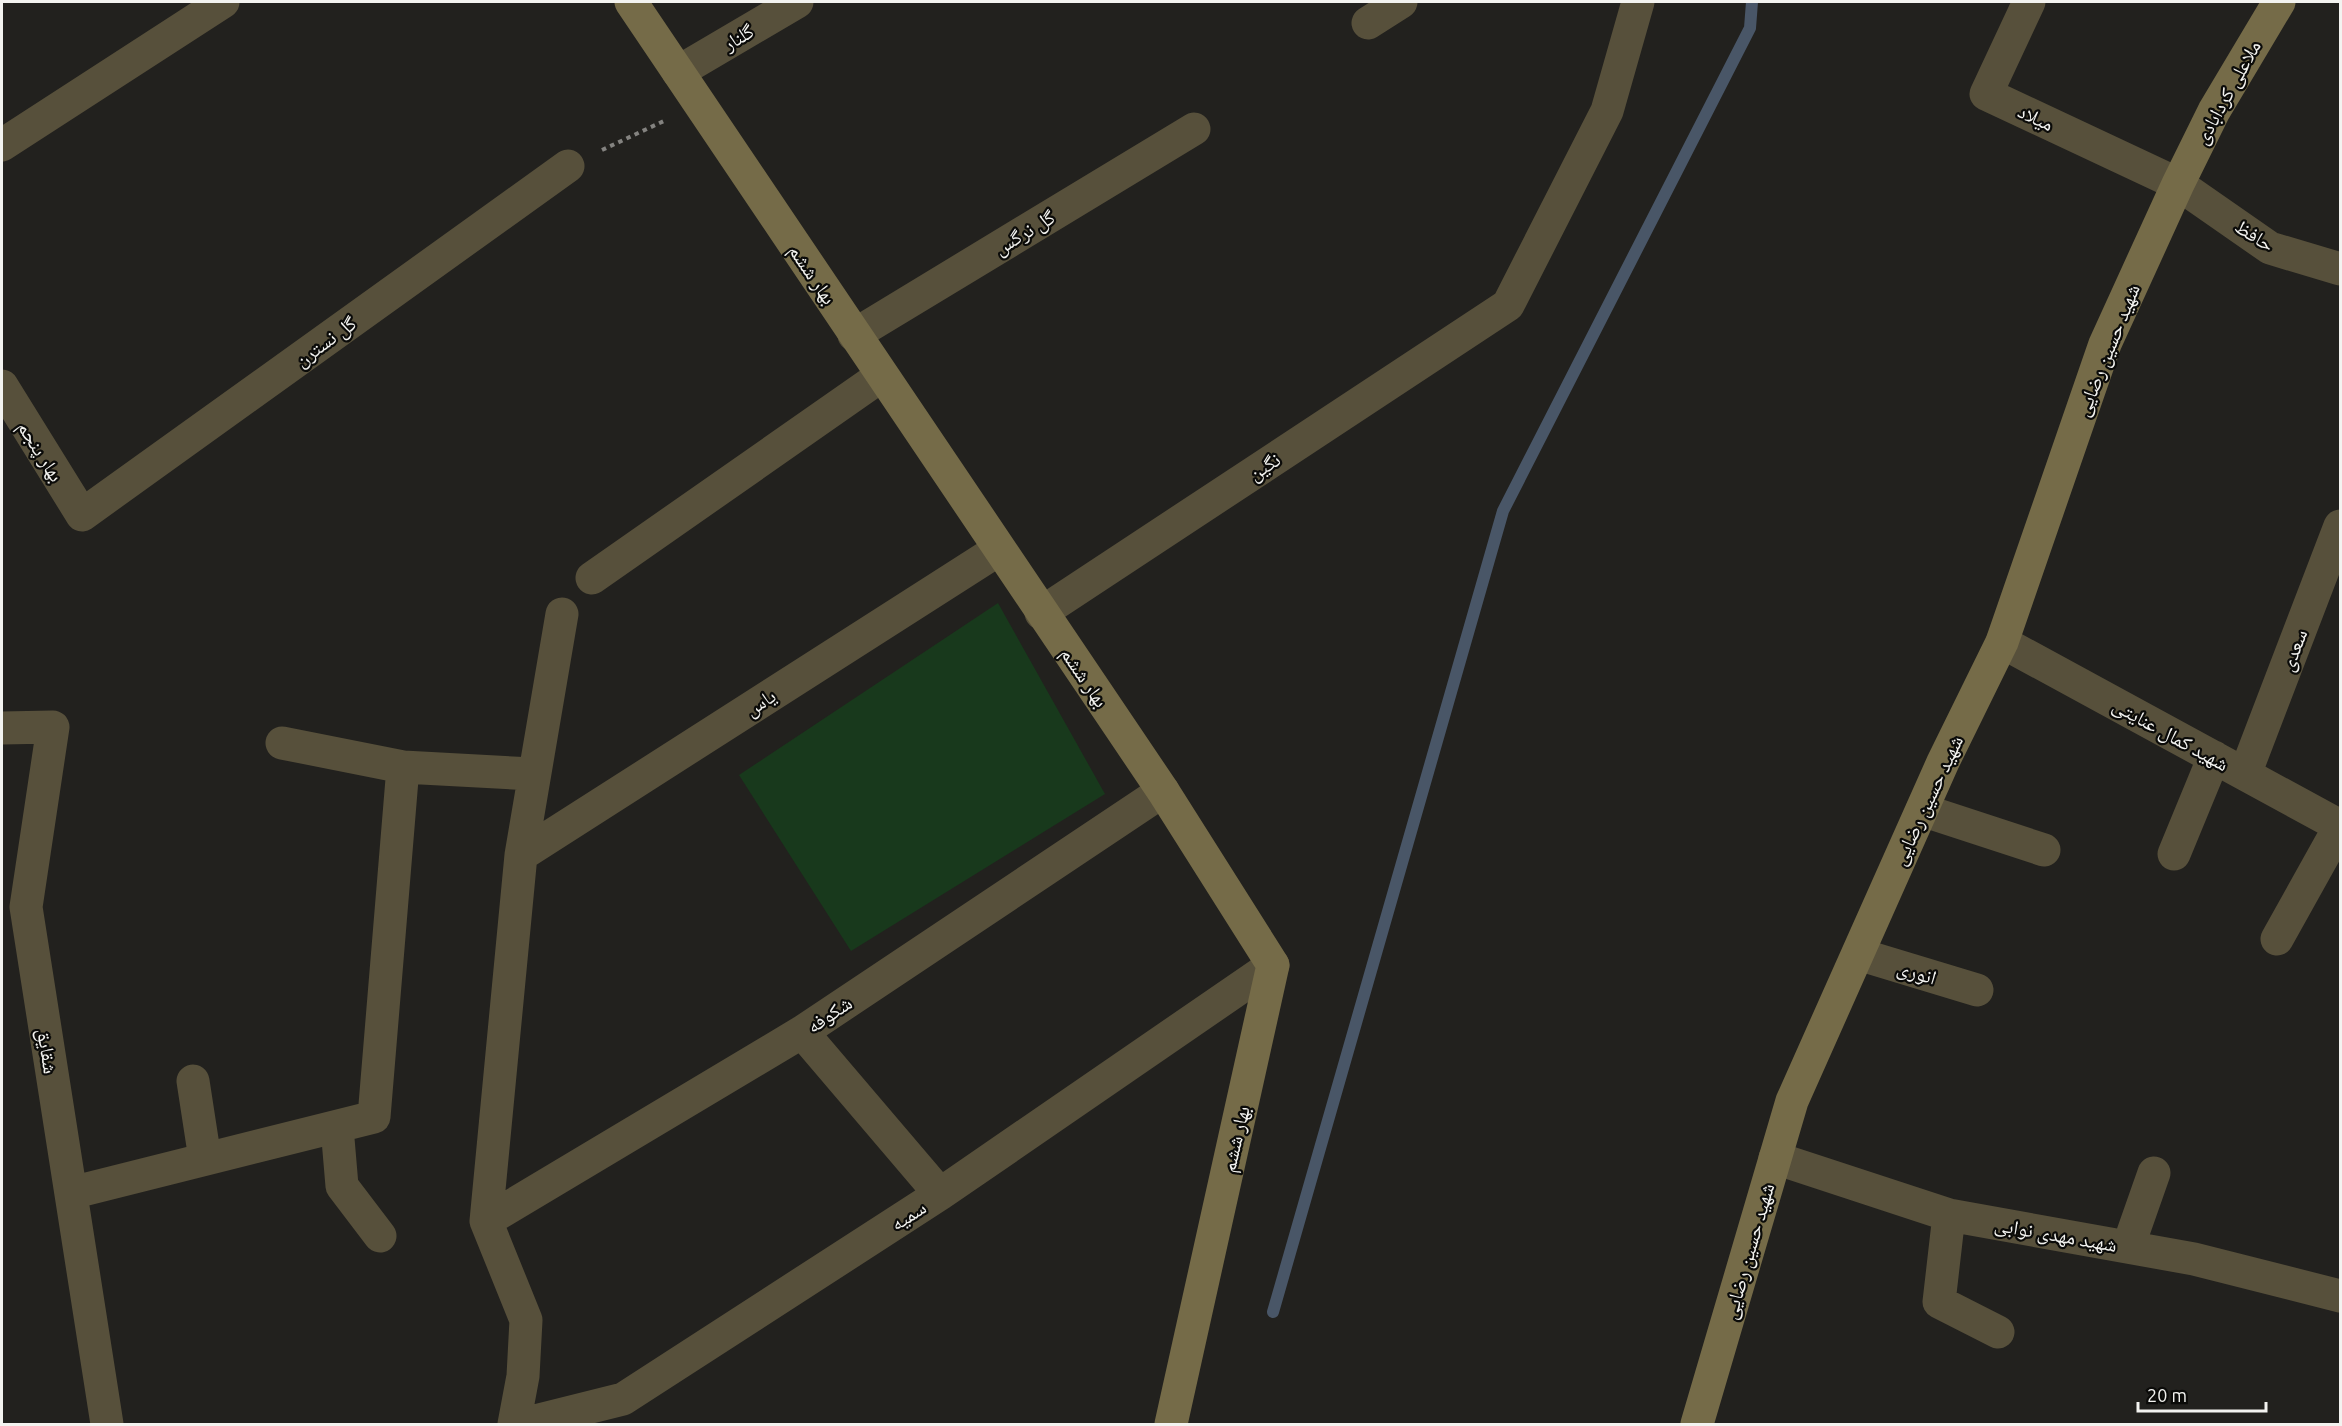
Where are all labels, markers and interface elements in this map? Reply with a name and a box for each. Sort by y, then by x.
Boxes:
street label: گلنار [718,19,758,56]
street label: ملاعلی کردابادی [2189,36,2266,148]
street label: میلاد [2014,99,2058,136]
street label: گل نرگس [989,205,1059,260]
street label: حافظ [2231,214,2279,256]
street label: بهار ششم [782,240,841,310]
street label: شهید حسین رضایی [2070,281,2145,420]
street label: گل نسترن [290,311,361,372]
street label: بهار پنجم [11,416,69,487]
street label: نگین [1244,447,1285,486]
street label: سعدی [2275,626,2312,675]
street label: بهار ششم [1054,643,1113,713]
street label: یاس [740,684,780,721]
street label: شهید کمال عنایتی [2109,693,2233,776]
street label: شهید حسین رضایی [1887,731,1968,869]
street label: انوری [1894,955,1939,990]
street label: شکوفه [802,991,856,1037]
street label: شقایق [32,1027,63,1076]
street label: بهار ششم [1216,1104,1257,1175]
street label: شهید حسین رضایی [1718,1180,1779,1322]
street label: سمیه [886,1195,930,1235]
street label: شهید مهدی نوابی [1993,1212,2119,1257]
scale bar [2138,1375,2266,1413]
text: 20 m [2147,1385,2187,1405]

